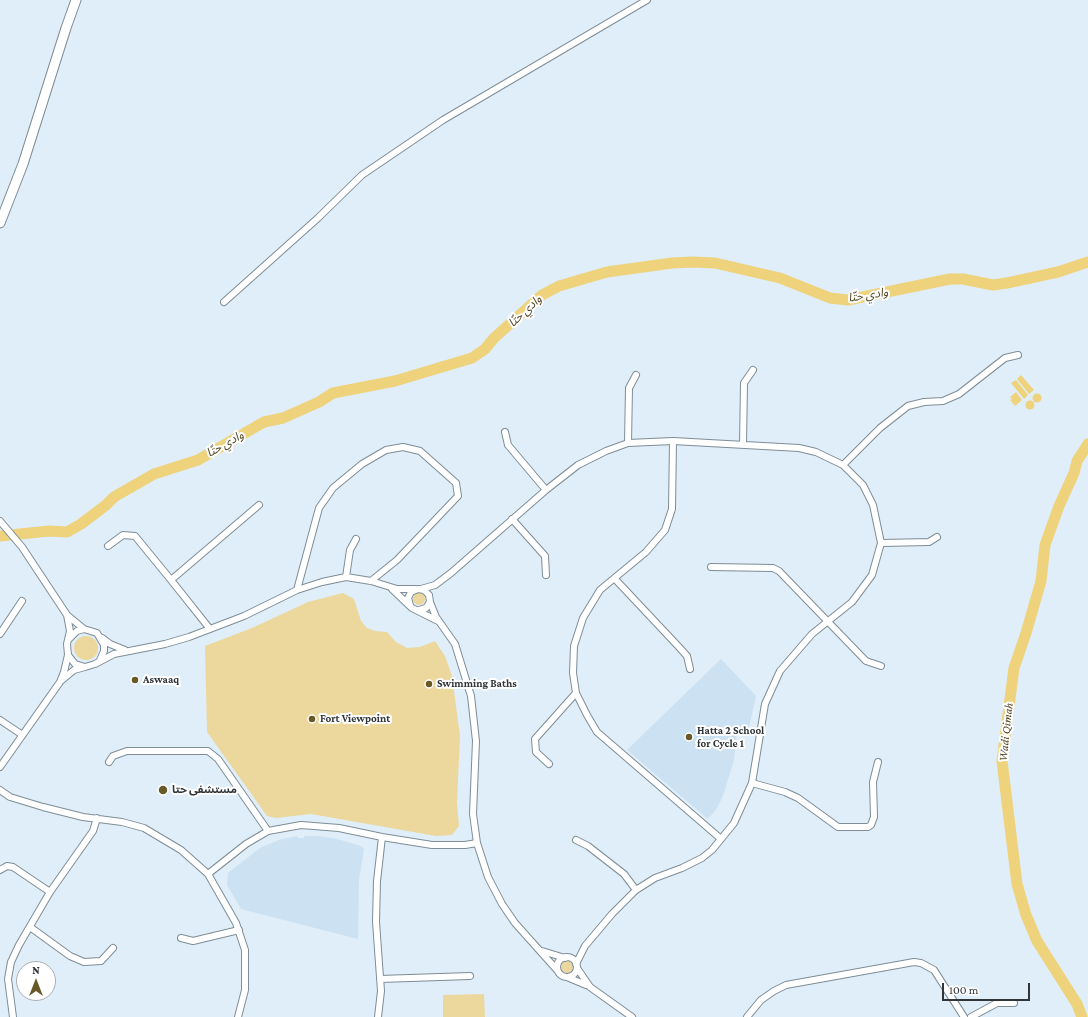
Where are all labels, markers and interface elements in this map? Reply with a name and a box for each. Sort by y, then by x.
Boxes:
water label: وادي حتّا [847,285,889,305]
water label: وادي حتّا [505,292,545,330]
water label: وادي حتّا [204,428,246,460]
place label: Aswaaq [143,673,179,687]
marker: Aswaaq [130,675,140,685]
place label: Swimming Baths [437,677,517,691]
marker: Swimming Baths [424,679,434,689]
water label: Wadi Qimah [996,702,1016,762]
place label: Fort Viewpoint [320,712,390,726]
marker: Fort Viewpoint [307,714,317,724]
place label: Hatta 2 School for Cycle 1 [697,724,764,750]
marker: Hatta 2 School for Cycle 1 [684,732,694,742]
place label: مستشفى حتا [172,783,237,797]
marker: مستشفى حتا [157,784,169,796]
north arrow [16,961,56,1001]
text: N [32,964,40,976]
scale bar [944,975,1032,1001]
text: 100 m [949,983,978,997]

